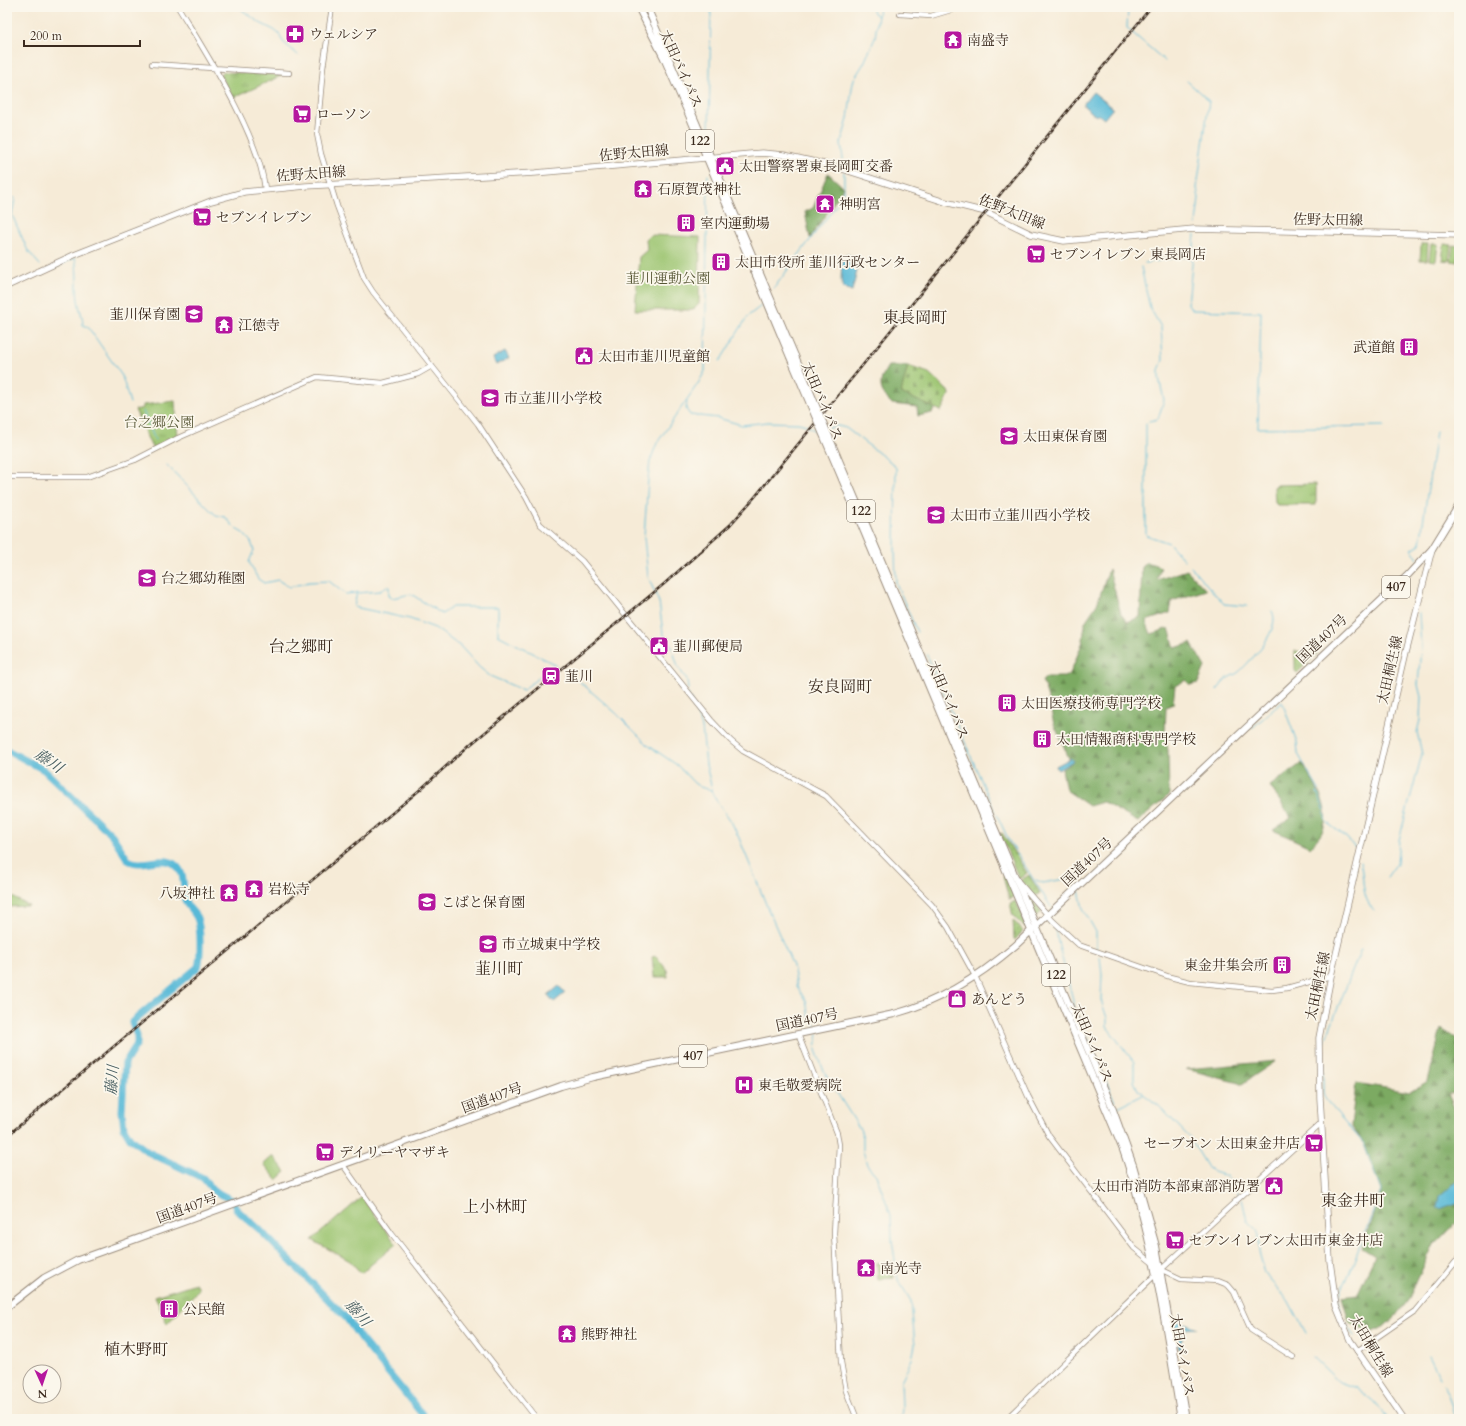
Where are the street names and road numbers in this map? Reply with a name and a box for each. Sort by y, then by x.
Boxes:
street label: 太田バイパス [655,27,707,111]
road number: 122 [686,130,714,152]
street label: 佐野太田線 [598,140,670,166]
street label: 佐野太田線 [275,162,347,186]
street label: 佐野太田線 [976,190,1048,234]
street label: 佐野太田線 [1293,210,1363,230]
street label: 太田バイパス [797,359,847,443]
road number: 122 [847,500,875,522]
road number: 407 [1382,576,1410,598]
street label: 国道407号 [1293,610,1351,668]
street label: 太田桐生線 [1373,634,1407,706]
street label: 太田バイパス [923,658,973,742]
street label: 国道407号 [1057,833,1117,891]
street label: 太田桐生線 [1301,950,1335,1022]
road number: 122 [1042,964,1070,986]
street label: 太田バイパス [1067,1001,1117,1085]
street label: 国道407号 [774,1004,840,1036]
road number: 407 [679,1045,707,1067]
street label: 国道407号 [459,1078,525,1118]
street label: 国道407号 [154,1188,220,1228]
street label: 太田桐生線 [1345,1311,1397,1381]
street label: 太田バイパス [1165,1312,1199,1398]

